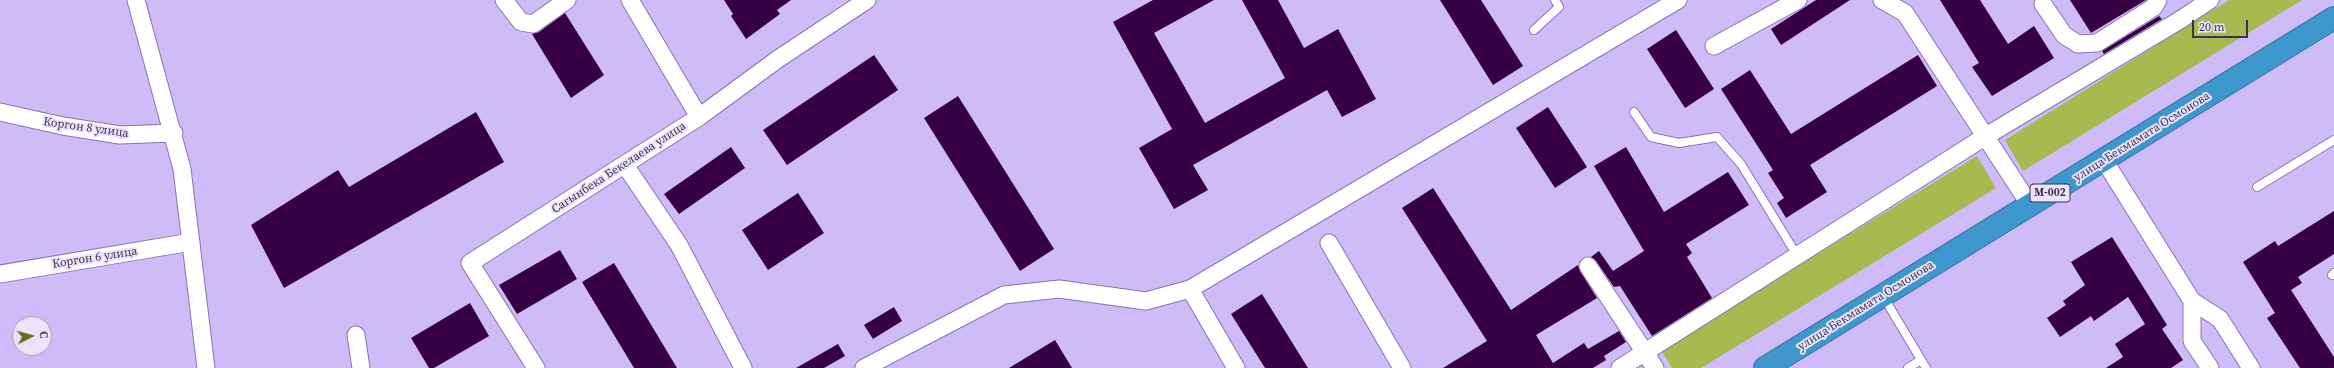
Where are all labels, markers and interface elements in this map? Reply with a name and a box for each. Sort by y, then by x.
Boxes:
scale bar [2194,12,2250,38]
text: 20 m [2199,19,2225,35]
street label: улица Бекмамата Осмонова [2071,89,2213,185]
street label: Коргон 8 улица [42,115,130,141]
street label: Сагынбека Бекелаева улица [549,119,689,217]
road number: M-002 [2030,184,2070,202]
street label: Коргон 6 улица [51,244,139,272]
street label: улица Бекмамата Осмонова [1795,258,1937,354]
north arrow [12,316,52,356]
text: С [36,331,51,339]

